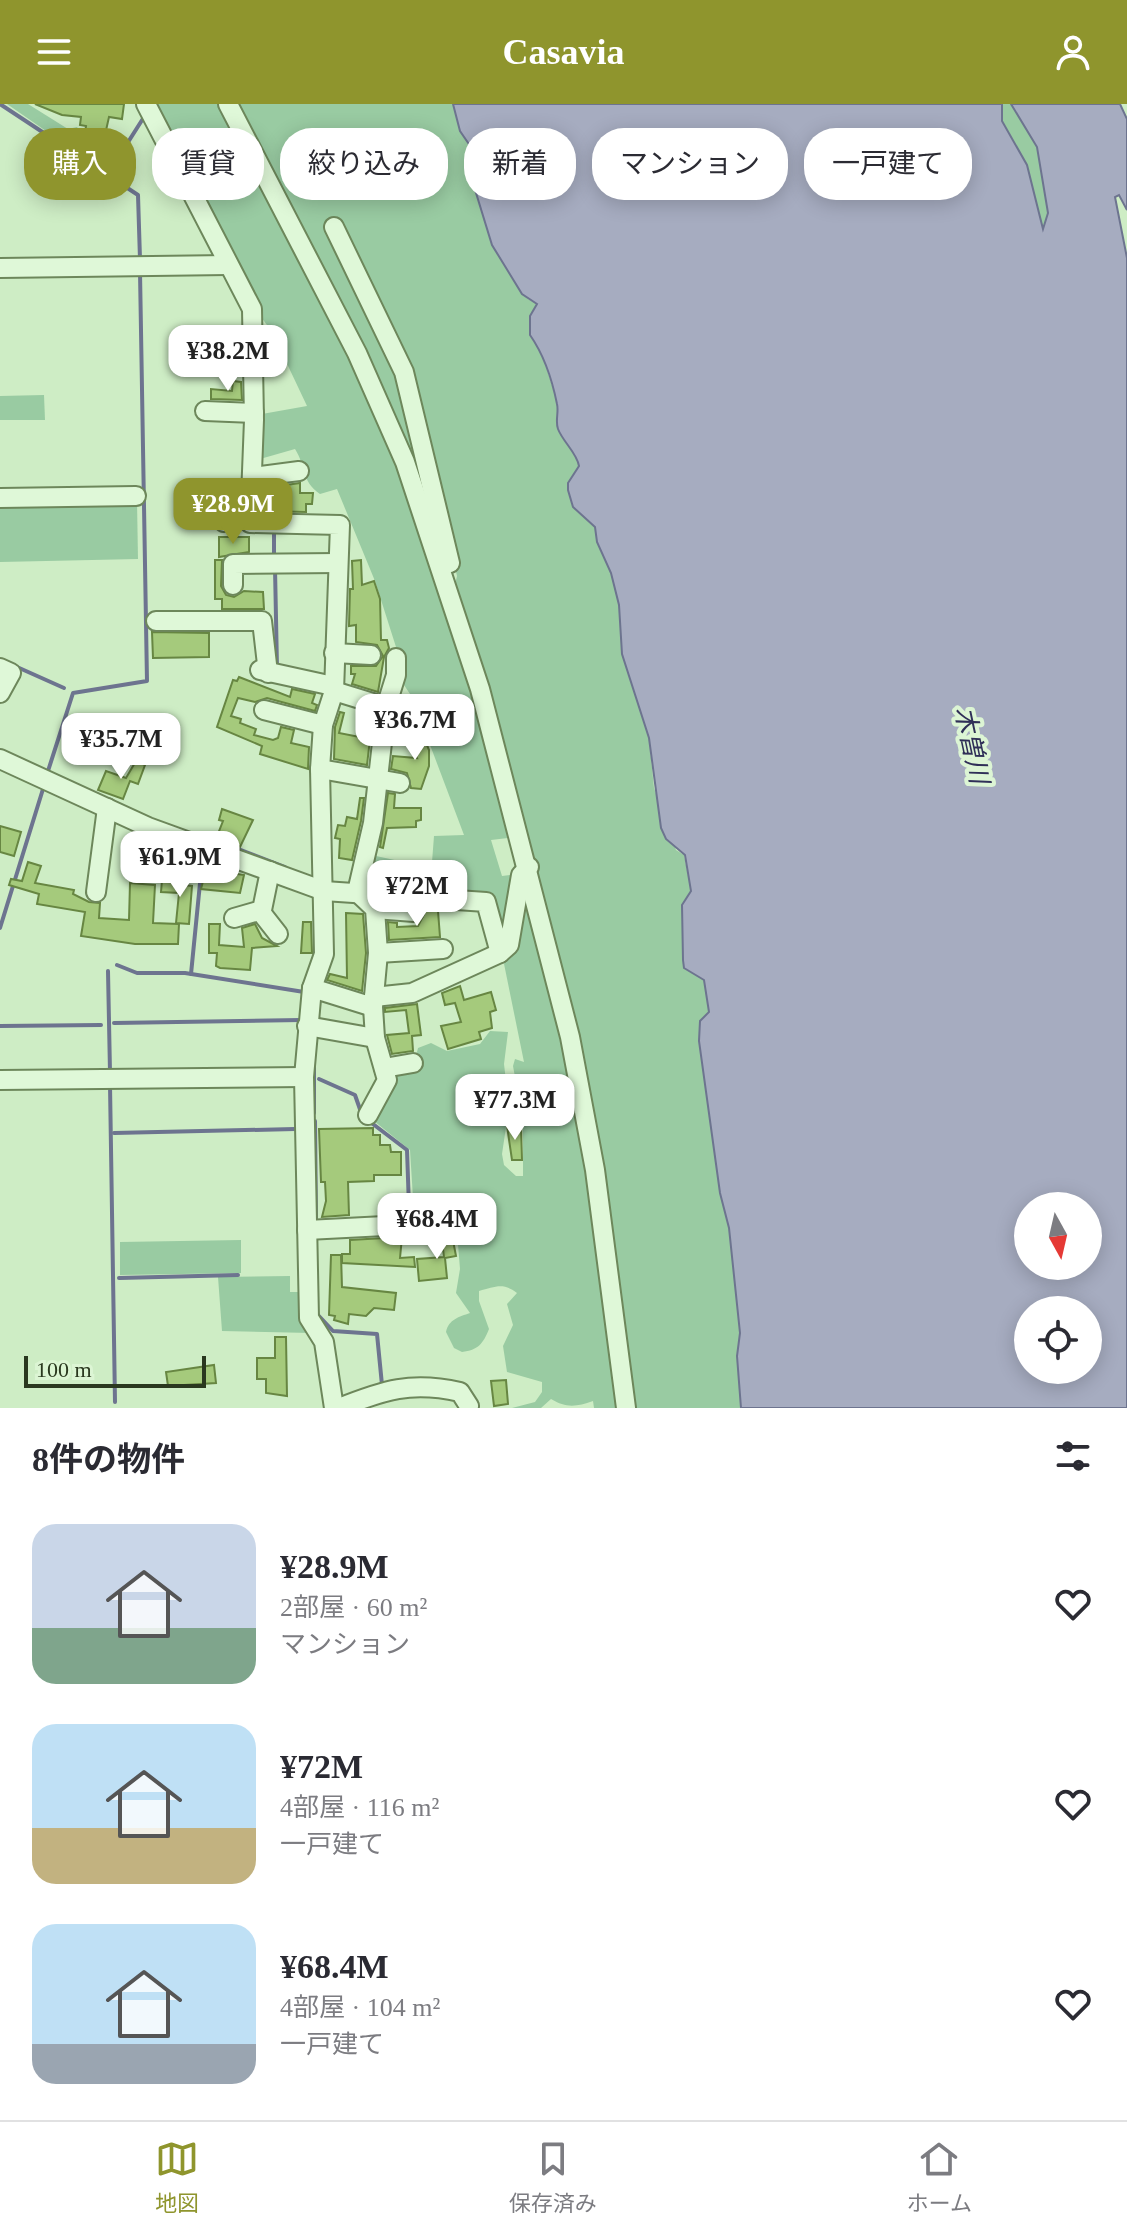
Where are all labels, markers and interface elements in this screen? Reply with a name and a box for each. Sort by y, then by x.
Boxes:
icon: menu [32,30,76,74]
icon: person [1051,30,1095,74]
text: Casavia [502,32,625,72]
chip: 購入 [24,128,136,200]
chip: 賃貸 [152,128,264,200]
chip: 絞り込み [280,128,448,200]
chip: 新着 [464,128,576,200]
chip: マンション [592,128,788,200]
chip: 一戸建て [804,128,972,200]
pin: ¥38.2M [163,325,293,393]
text: ¥38.2M [186,336,270,365]
pin: ¥28.9M [168,478,298,546]
text: ¥28.9M [191,489,275,518]
pin: ¥36.7M [350,694,480,762]
water label: 木曽川 [949,704,994,789]
text: ¥36.7M [373,705,457,734]
pin: ¥35.7M [56,713,186,781]
text: ¥35.7M [79,724,163,753]
pin: ¥61.9M [115,831,245,899]
text: ¥61.9M [138,842,222,871]
pin: ¥72M [370,860,464,928]
text: ¥72M [385,871,449,900]
pin: ¥77.3M [450,1074,580,1142]
text: ¥77.3M [473,1085,557,1114]
north arrow [1014,1192,1102,1280]
map controls [1014,1192,1102,1384]
pin: ¥68.4M [372,1193,502,1261]
text: ¥68.4M [395,1204,479,1233]
button: locate [1014,1296,1102,1384]
scale bar [24,1352,206,1388]
text: 100 m [36,1357,92,1382]
icon: filters [1051,1434,1095,1478]
text: 8件の物件 [32,1441,185,1478]
text: ¥28.9M [280,1548,389,1585]
icon: home [96,1556,192,1652]
icon: heart [1051,1582,1095,1626]
text: 2部屋 · 60 m² [280,1593,427,1622]
text: マンション [280,1630,410,1659]
text: ¥72M [280,1748,363,1785]
icon: home [96,1756,192,1852]
icon: heart [1051,1782,1095,1826]
text: 4部屋 · 116 m² [280,1793,439,1822]
text: 一戸建て [280,1830,384,1859]
text: ¥68.4M [280,1948,389,1985]
icon: home [96,1956,192,2052]
icon: heart [1051,1982,1095,2026]
text: 4部屋 · 104 m² [280,1993,440,2022]
text: 一戸建て [280,2030,384,2059]
tab: 地図 [155,2137,199,2217]
tab: 保存済み [509,2137,597,2217]
tab: ホーム [907,2137,972,2217]

